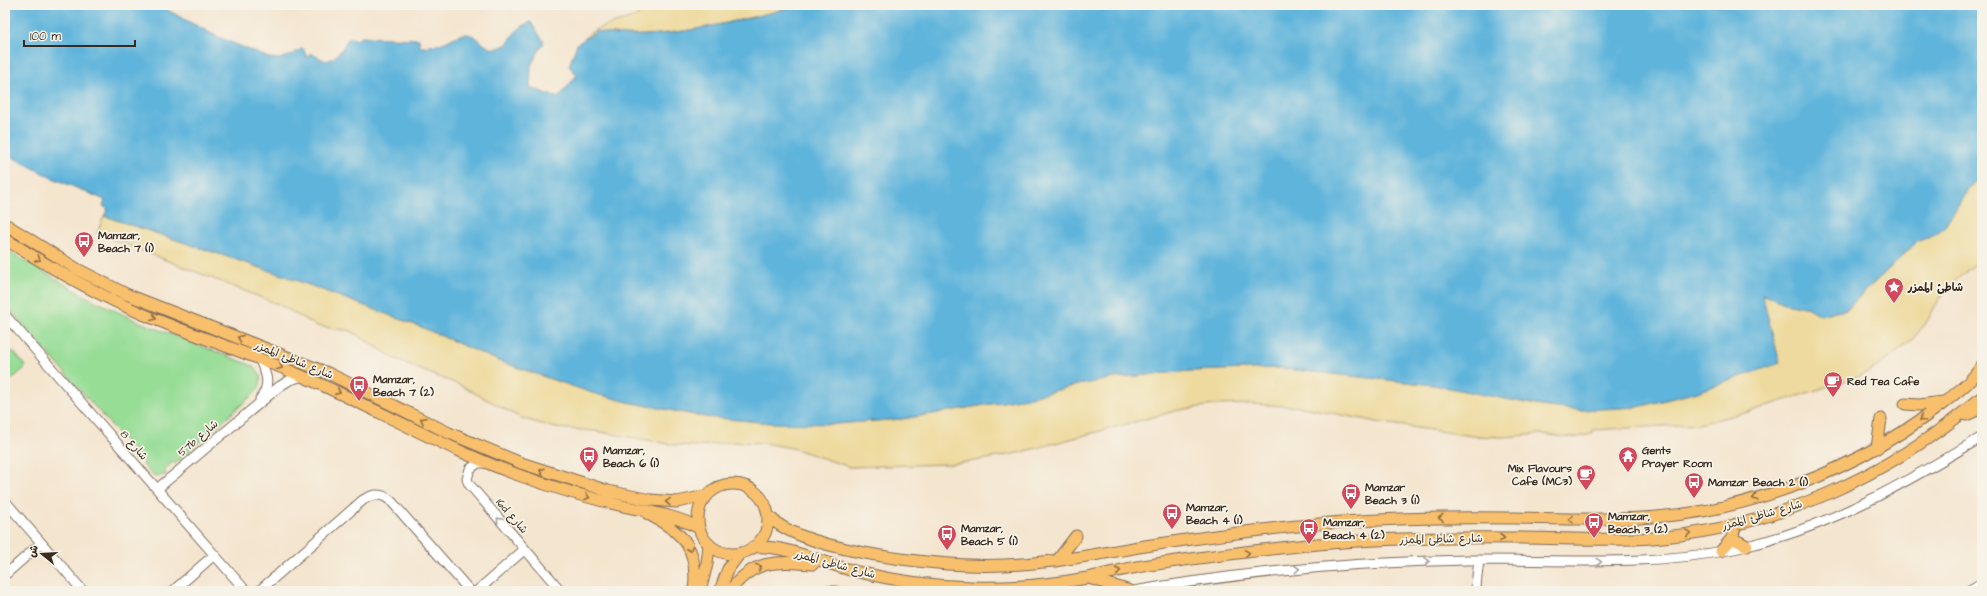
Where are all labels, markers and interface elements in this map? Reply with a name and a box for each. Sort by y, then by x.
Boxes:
scale bar [24,22,135,48]
text: 100 m [30,28,61,45]
place label: Mamzar, Beach 7 (1) [98,228,154,256]
bus stop icon: Mamzar, Beach 7 (1) [73,230,95,258]
one-way arrow [34,255,41,262]
place icon: شاطئ الممزر [1883,276,1905,304]
place label: شاطئ الممزر [1907,280,1963,295]
one-way arrow [150,314,157,322]
one-way arrow [237,335,244,343]
street label: شارع شاطئ الممزر [251,337,335,383]
one-way arrow [276,362,284,370]
cafe icon: Red Tea Cafe [1822,370,1844,398]
place label: Mamzar, Beach 7 (2) [373,372,434,400]
bus stop icon: Mamzar, Beach 7 (2) [348,374,370,402]
place label: Red Tea Cafe [1847,374,1920,389]
one-way arrow [335,388,342,396]
one-way arrow [1919,414,1926,422]
street label: 57b شارع [175,416,222,460]
one-way arrow [420,417,427,424]
street label: شارع 8 [116,427,151,464]
place label: Mamzar, Beach 6 (1) [603,443,659,471]
place label: Gents Prayer Room [1642,443,1712,473]
bus stop icon: Mamzar, Beach 6 (1) [578,445,600,473]
temple icon: Gents Prayer Room [1617,445,1639,473]
place label: Mix Flavours Cafe (MC3) [1508,461,1572,489]
cafe icon: Mix Flavours Cafe (MC3) [1575,463,1597,491]
one-way arrow [539,467,546,476]
bus stop icon: Mamzar Beach 2 (1) [1683,471,1705,499]
place label: Mamzar Beach 2 (1) [1708,475,1808,490]
place label: Mamzar Beach 3 (1) [1365,480,1420,508]
bus stop icon: Mamzar Beach 3 (1) [1340,482,1362,510]
one-way arrow [584,492,590,500]
one-way arrow [1752,493,1759,502]
street label: 16d شارع [492,495,531,537]
street label: شارع شاطئ الممزر [1719,496,1804,535]
one-way arrow [665,498,671,506]
place label: Mamzar, Beach 4 (1) [1186,500,1243,528]
bus stop icon: Mamzar, Beach 4 (1) [1161,502,1183,530]
place label: Mamzar, Beach 3 (2) [1608,509,1668,537]
bus stop icon: Mamzar, Beach 3 (2) [1583,511,1605,539]
one-way arrow [1438,514,1444,523]
place label: Mamzar, Beach 4 (2) [1323,515,1385,543]
one-way arrow [1568,515,1574,523]
one-way arrow [497,517,504,524]
bus stop icon: Mamzar, Beach 4 (2) [1298,517,1320,545]
place label: Mamzar, Beach 5 (1) [961,521,1018,549]
bus stop icon: Mamzar, Beach 5 (1) [936,523,958,551]
one-way arrow [1685,529,1691,538]
street label: شارع شاطئ الممزر [1398,531,1483,548]
north arrow [22,534,62,574]
one-way arrow [1499,534,1505,542]
text: ش [24,543,42,559]
one-way arrow [685,545,693,553]
street label: شارع شاطئ الممزر [792,546,877,583]
one-way arrow [1244,549,1250,558]
one-way arrow [1424,557,1430,565]
one-way arrow [1596,558,1602,566]
one-way arrow [756,563,763,571]
one-way arrow [1294,564,1300,573]
one-way arrow [1115,567,1121,576]

